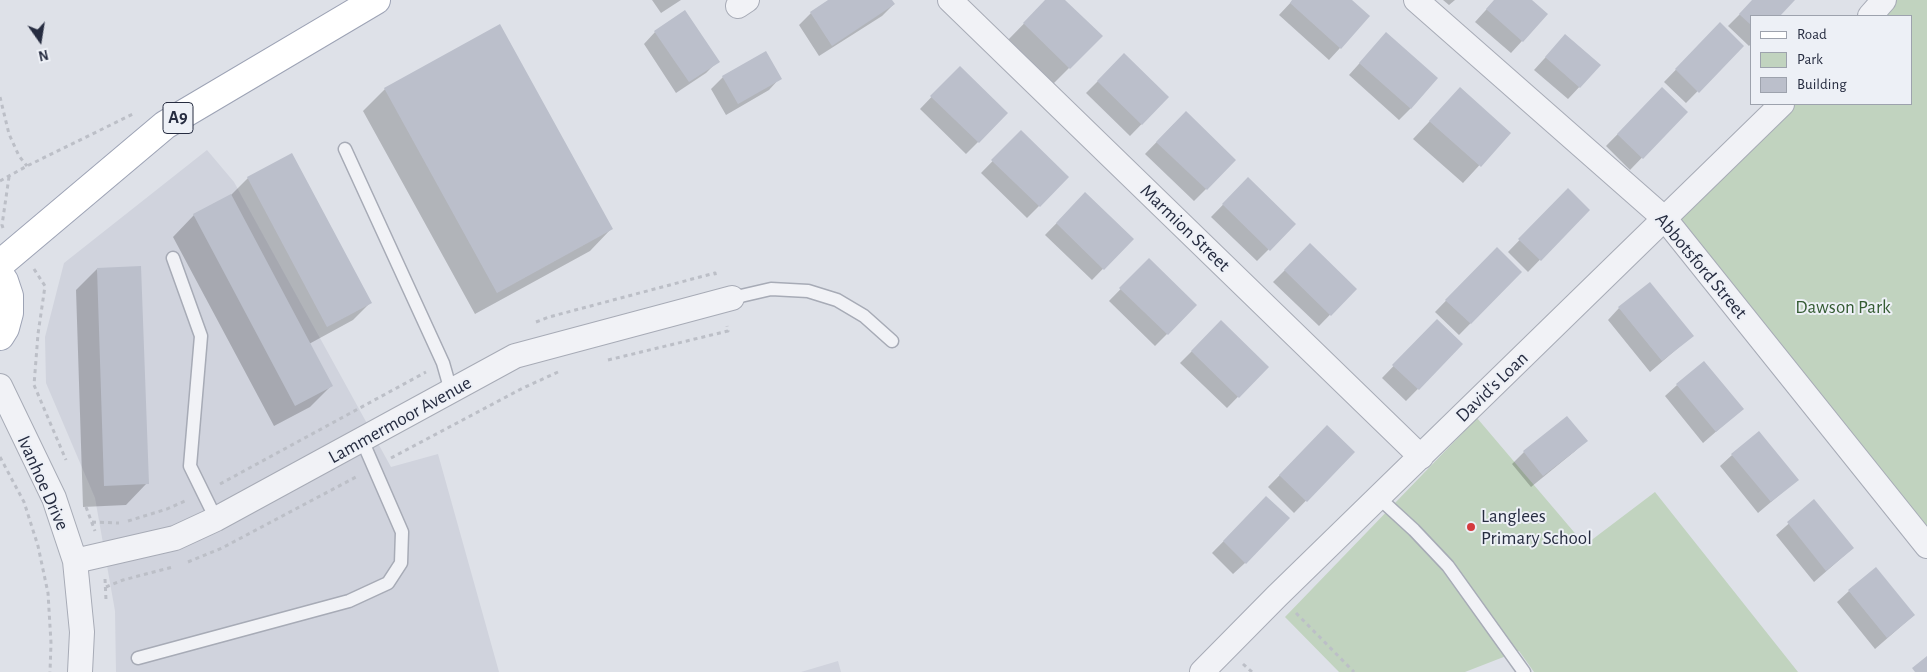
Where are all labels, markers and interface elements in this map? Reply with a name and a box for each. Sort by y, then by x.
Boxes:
north arrow [15,15,65,65]
legend [1750,15,1912,105]
text: Road [1797,27,1827,42]
text: N [37,47,50,63]
text: Park [1797,52,1823,67]
text: Building [1797,77,1847,92]
road number: A9 [163,102,193,134]
street label: Marmion Street [1135,179,1235,277]
street label: Abbotsford Street [1650,208,1752,324]
park label: Dawson Park [1795,296,1891,318]
street label: David's Loan [1451,347,1533,427]
street label: Lammermoor Avenue [325,371,475,469]
street label: Ivanhoe Drive [12,432,74,534]
place label: Langlees Primary School [1481,505,1592,549]
marker: Langlees Primary School [1465,521,1477,533]

